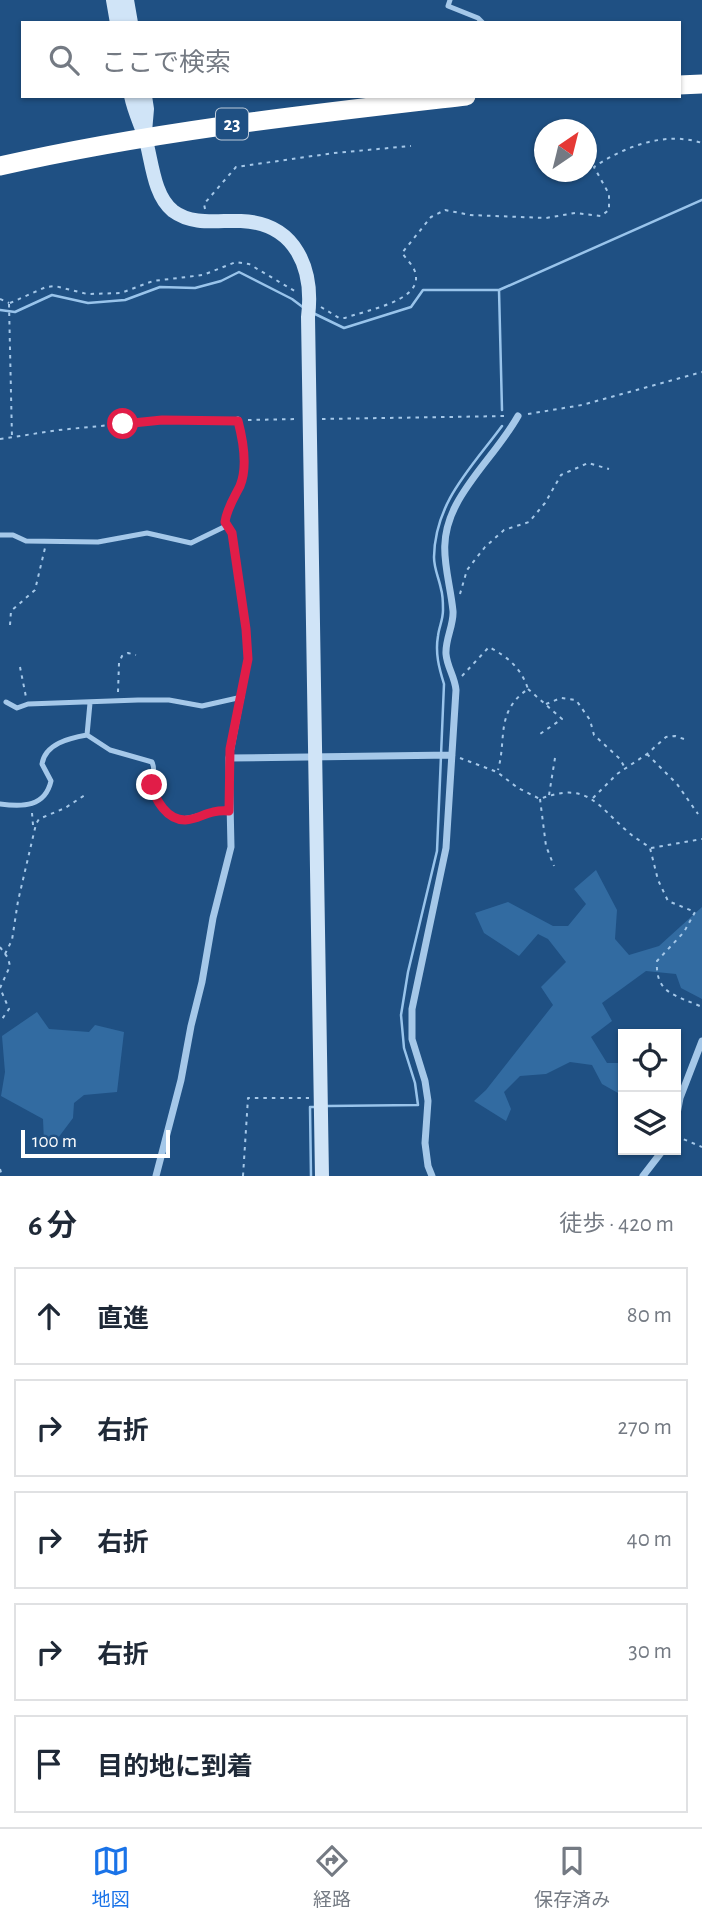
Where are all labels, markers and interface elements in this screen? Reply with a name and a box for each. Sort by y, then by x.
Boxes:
search box [21,21,681,98]
icon: search [45,41,83,79]
text: ここで検索 [101,50,231,76]
road number: 23 [216,108,248,140]
north arrow [534,119,597,182]
route start [107,408,138,439]
route end [136,769,167,800]
map controls [618,1029,681,1155]
button: locate [618,1029,681,1092]
button: layers [618,1092,681,1155]
scale bar [21,1127,170,1159]
text: 100 m [32,1132,77,1151]
text: 6 分 [28,1211,77,1241]
text: 徒歩 · 420 m [559,1213,674,1236]
icon: ahead [30,1297,68,1335]
text: 80 m [627,1304,672,1327]
text: 直進 [97,1306,149,1332]
icon: right [30,1409,68,1447]
text: 270 m [618,1416,672,1439]
text: 右折 [97,1418,149,1444]
icon: right [30,1521,68,1559]
text: 40 m [627,1528,672,1551]
text: 右折 [97,1530,149,1556]
icon: right [30,1633,68,1671]
text: 30 m [628,1640,672,1663]
text: 右折 [97,1642,149,1668]
icon: arrive [30,1745,68,1783]
text: 目的地に到着 [97,1754,253,1780]
tab: 地図 [92,1842,130,1912]
tab: 経路 [313,1842,351,1912]
tab: 保存済み [534,1842,610,1912]

